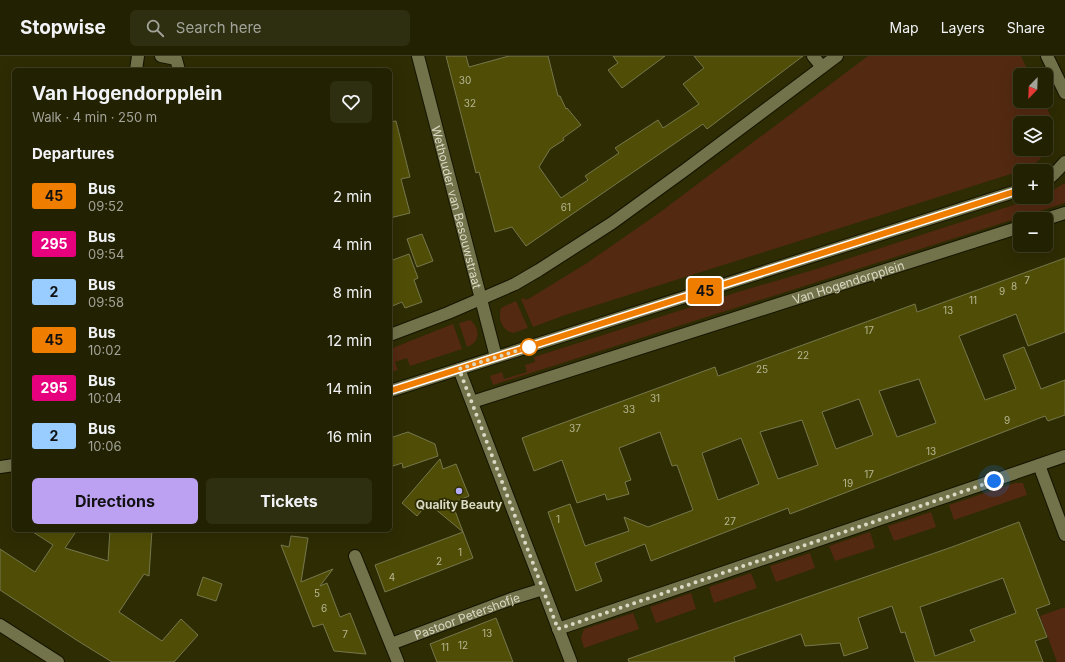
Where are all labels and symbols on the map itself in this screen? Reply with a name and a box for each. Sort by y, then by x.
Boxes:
north arrow [1013,68,1053,108]
house number: 30 [459,74,471,86]
house number: 32 [464,97,476,109]
street label: Wethouder van Besouwstraat [429,124,485,290]
house number: 61 [561,201,571,213]
street label: Van Hogendorpplein [791,257,906,307]
house number: 7 [1024,274,1030,286]
line badge: 45 [687,278,723,304]
house number: 8 [1011,280,1017,292]
house number: 9 [999,285,1005,297]
house number: 11 [969,294,977,306]
house number: 13 [943,304,953,316]
house number: 17 [864,324,874,336]
unlabelled marker [520,338,538,356]
house number: 22 [797,349,809,361]
house number: 25 [756,363,768,375]
house number: 31 [650,392,660,404]
house number: 33 [623,403,635,415]
house number: 9 [1004,414,1010,426]
house number: 37 [569,422,581,434]
house number: 13 [926,445,936,457]
house number: 17 [864,468,874,480]
your location [984,471,1004,491]
house number: 19 [843,477,853,489]
marker: Quality Beauty [454,486,464,496]
place label: Quality Beauty [416,497,503,512]
house number: 1 [556,513,560,525]
house number: 27 [724,515,736,527]
house number: 1 [458,546,462,558]
house number: 2 [436,555,442,567]
house number: 4 [389,571,395,583]
house number: 5 [314,587,320,599]
street label: Pastoor Petershofje [412,589,522,642]
house number: 6 [321,602,327,614]
house number: 13 [482,627,492,639]
house number: 7 [342,628,348,640]
house number: 12 [458,639,468,651]
house number: 11 [441,641,449,653]

